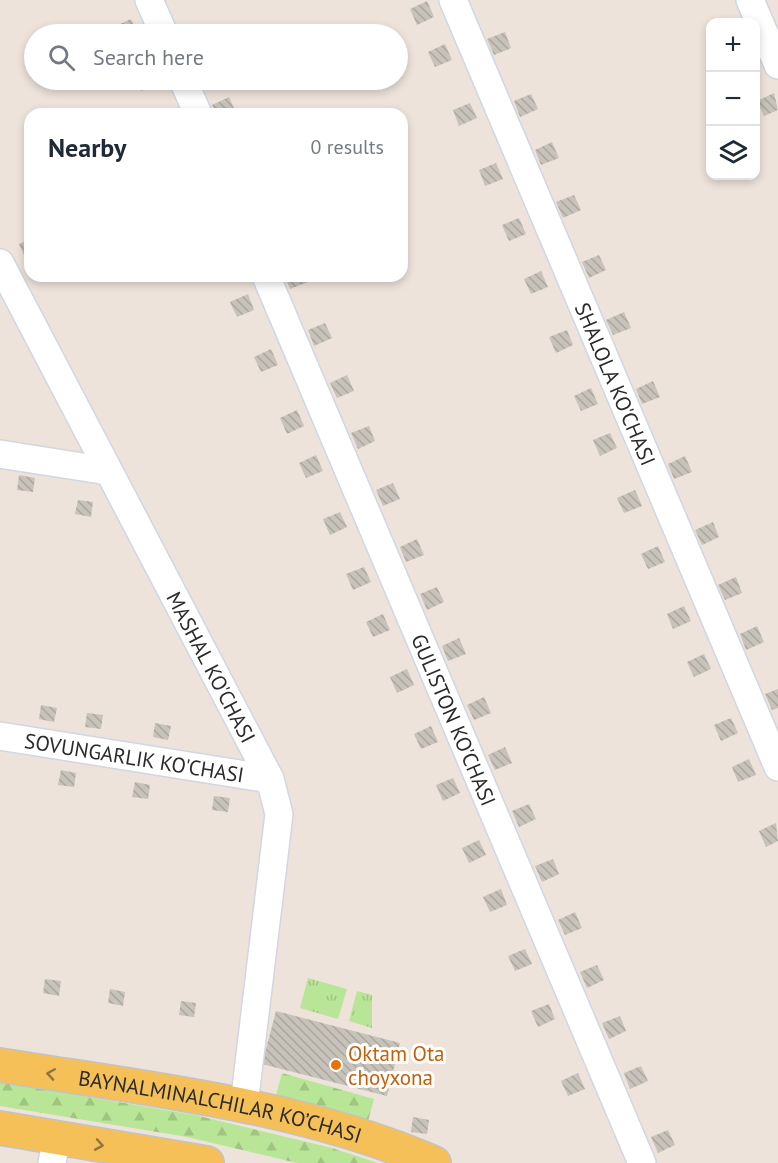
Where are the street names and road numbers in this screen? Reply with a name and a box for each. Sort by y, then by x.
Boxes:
street label: SHALOLA KO'CHASI [569,298,662,469]
street label: MASHAL KO'CHASI [161,587,262,747]
street label: GULISTON KO'CHASI [406,630,503,810]
street label: SOVUNGARLIK KO'CHASI [23,727,246,788]
street label: BAYNALMINALCHILAR KO’CHASI [77,1064,365,1149]

